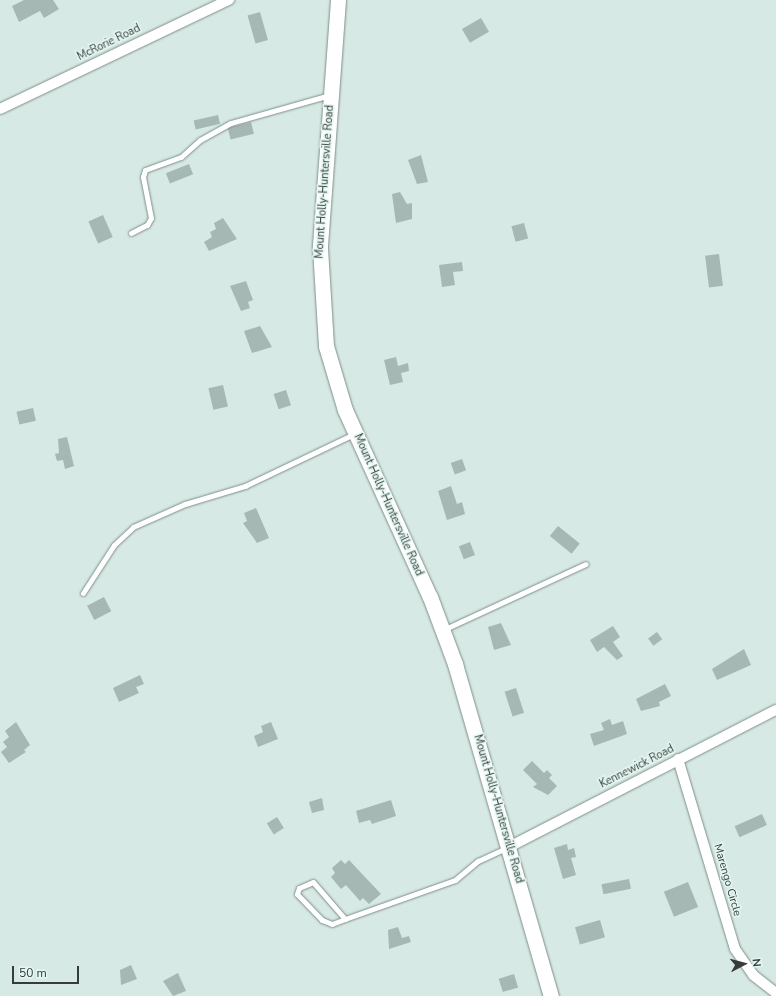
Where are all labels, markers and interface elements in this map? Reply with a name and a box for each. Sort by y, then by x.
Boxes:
street label: McRorie Road [75,22,143,64]
street label: Mount Holly-Huntersville Road [313,105,337,259]
street label: Mount Holly-Huntersville Road [351,432,425,578]
street label: Mount Holly-Huntersville Road [470,733,526,885]
street label: Kennewick Road [598,743,676,791]
street label: Marengo Circle [710,842,744,918]
north arrow [724,944,764,984]
scale bar [14,958,81,984]
text: N [749,958,764,968]
text: 50 m [19,965,47,981]

